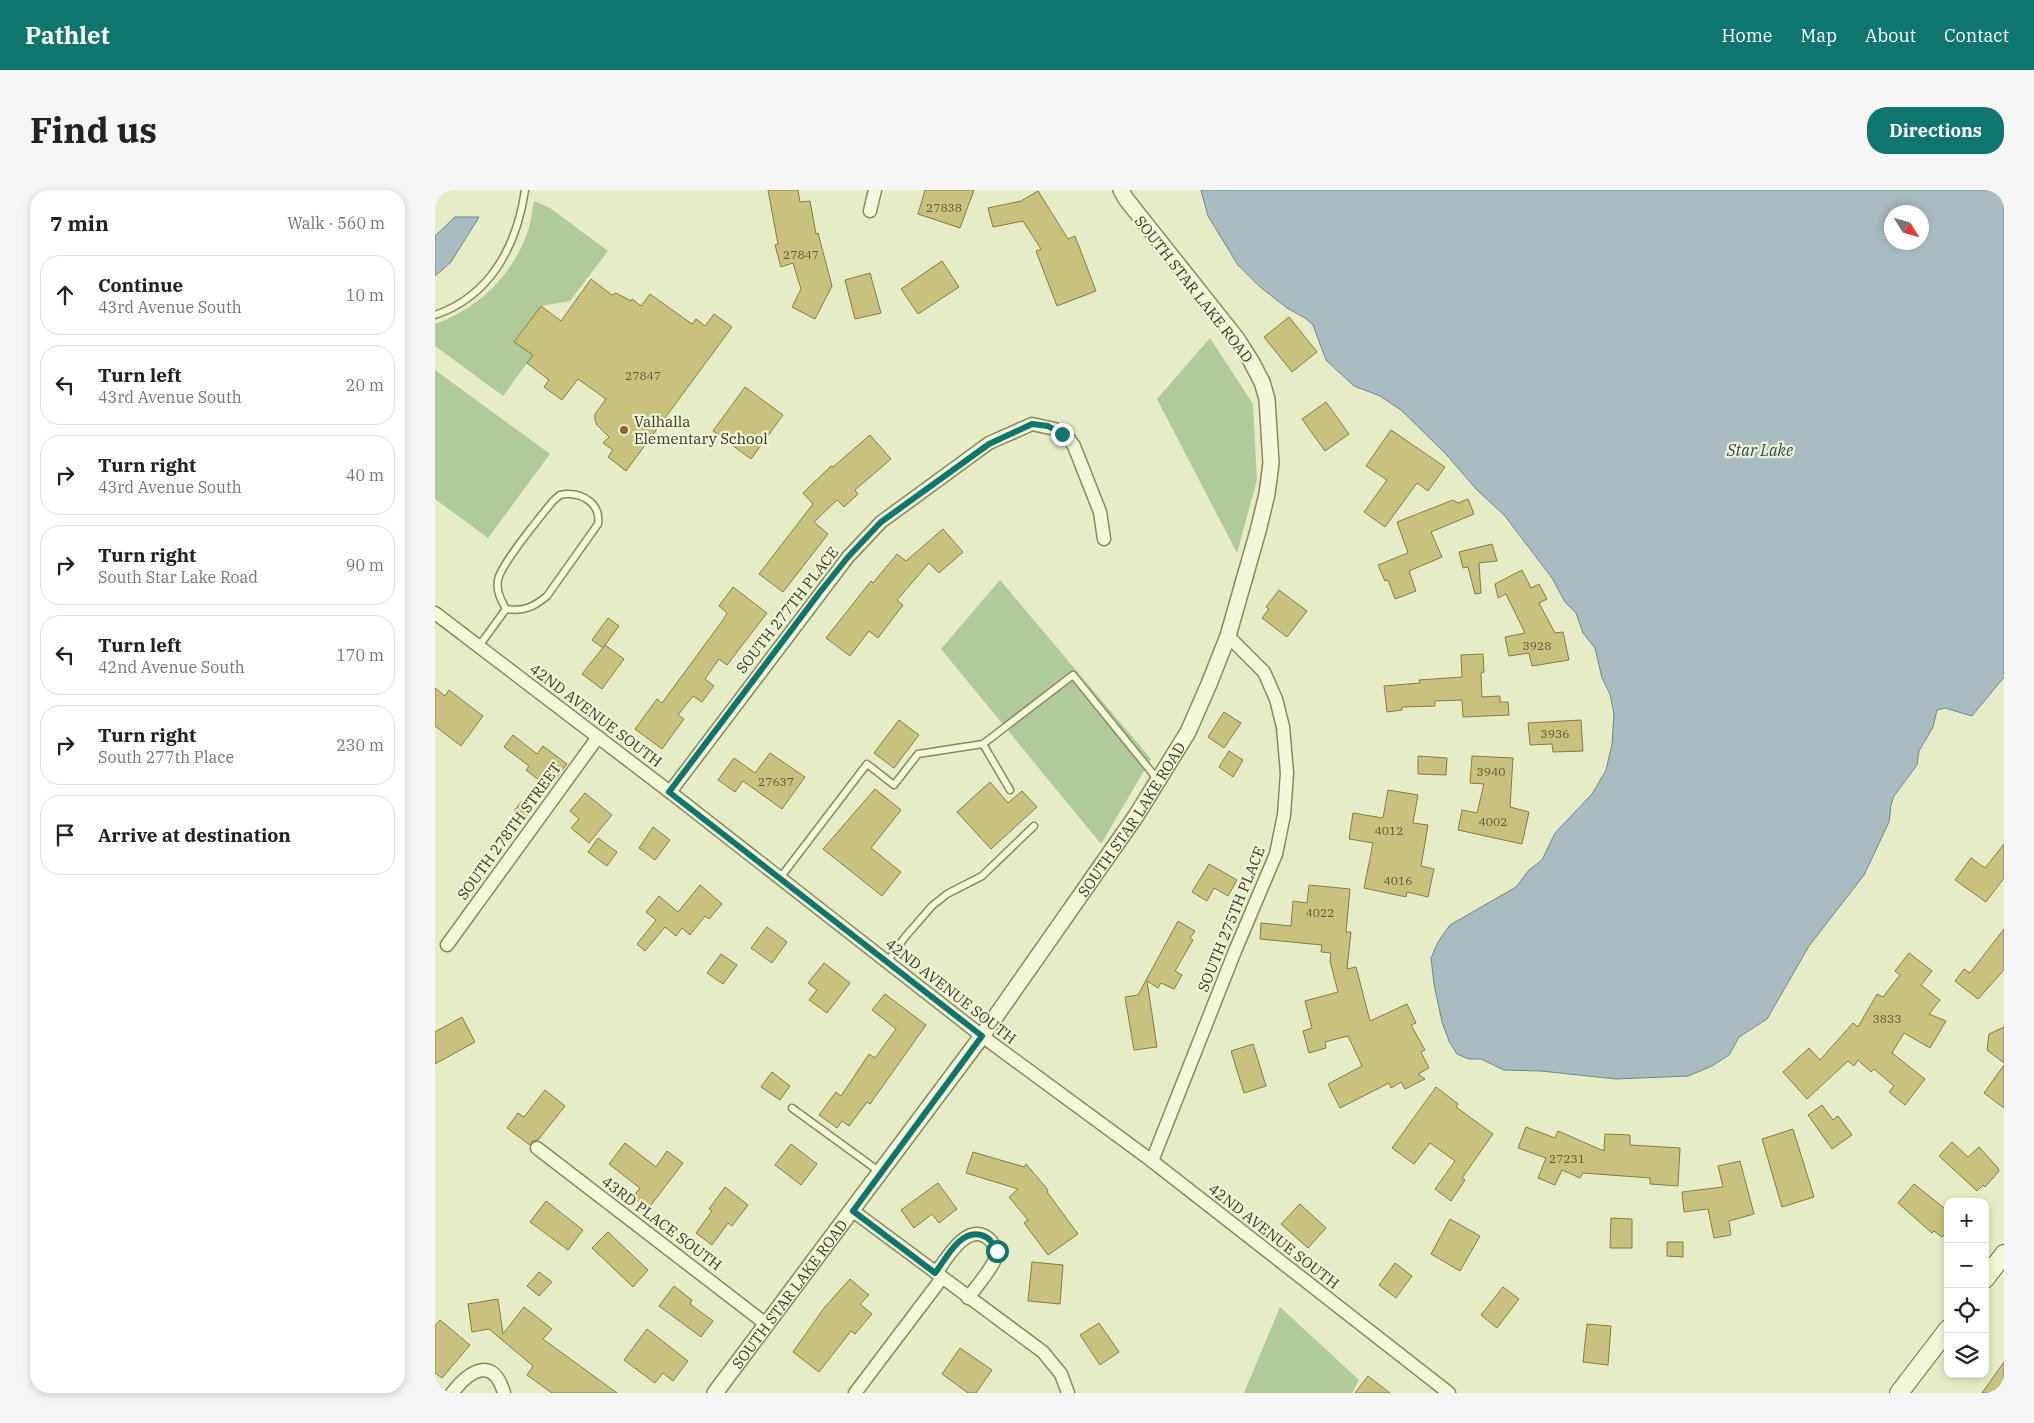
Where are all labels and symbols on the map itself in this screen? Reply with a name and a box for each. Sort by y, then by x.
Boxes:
house number: 27838 [926,200,962,215]
north arrow [1884,205,1929,250]
street label: SOUTH STAR LAKE ROAD [1131,212,1257,366]
house number: 27847 [783,247,819,262]
house number: 27847 [625,368,661,383]
place label: Valhalla Elementary School [634,412,768,448]
route end [1051,423,1074,446]
marker: Valhalla Elementary School [618,424,630,436]
water label: Star Lake [1726,440,1793,460]
street label: SOUTH 277TH PLACE [732,543,842,677]
house number: 3928 [1523,638,1551,653]
street label: 42ND AVENUE SOUTH [526,659,666,771]
house number: 3936 [1541,726,1569,741]
street label: SOUTH STAR LAKE ROAD [1073,738,1189,900]
street label: SOUTH 278TH STREET [453,758,565,903]
house number: 3940 [1477,764,1505,779]
house number: 27637 [758,774,794,789]
house number: 4002 [1479,814,1507,829]
house number: 4012 [1375,823,1403,838]
street label: SOUTH 275TH PLACE [1193,843,1269,995]
house number: 4016 [1384,873,1412,888]
house number: 4022 [1306,905,1334,920]
street label: 42ND AVENUE SOUTH [882,934,1020,1048]
house number: 3833 [1873,1011,1901,1026]
house number: 27231 [1549,1151,1585,1166]
street label: 43RD PLACE SOUTH [598,1172,726,1274]
street label: 42ND AVENUE SOUTH [1205,1179,1343,1293]
street label: SOUTH STAR LAKE ROAD [727,1215,851,1372]
route start [986,1240,1009,1263]

